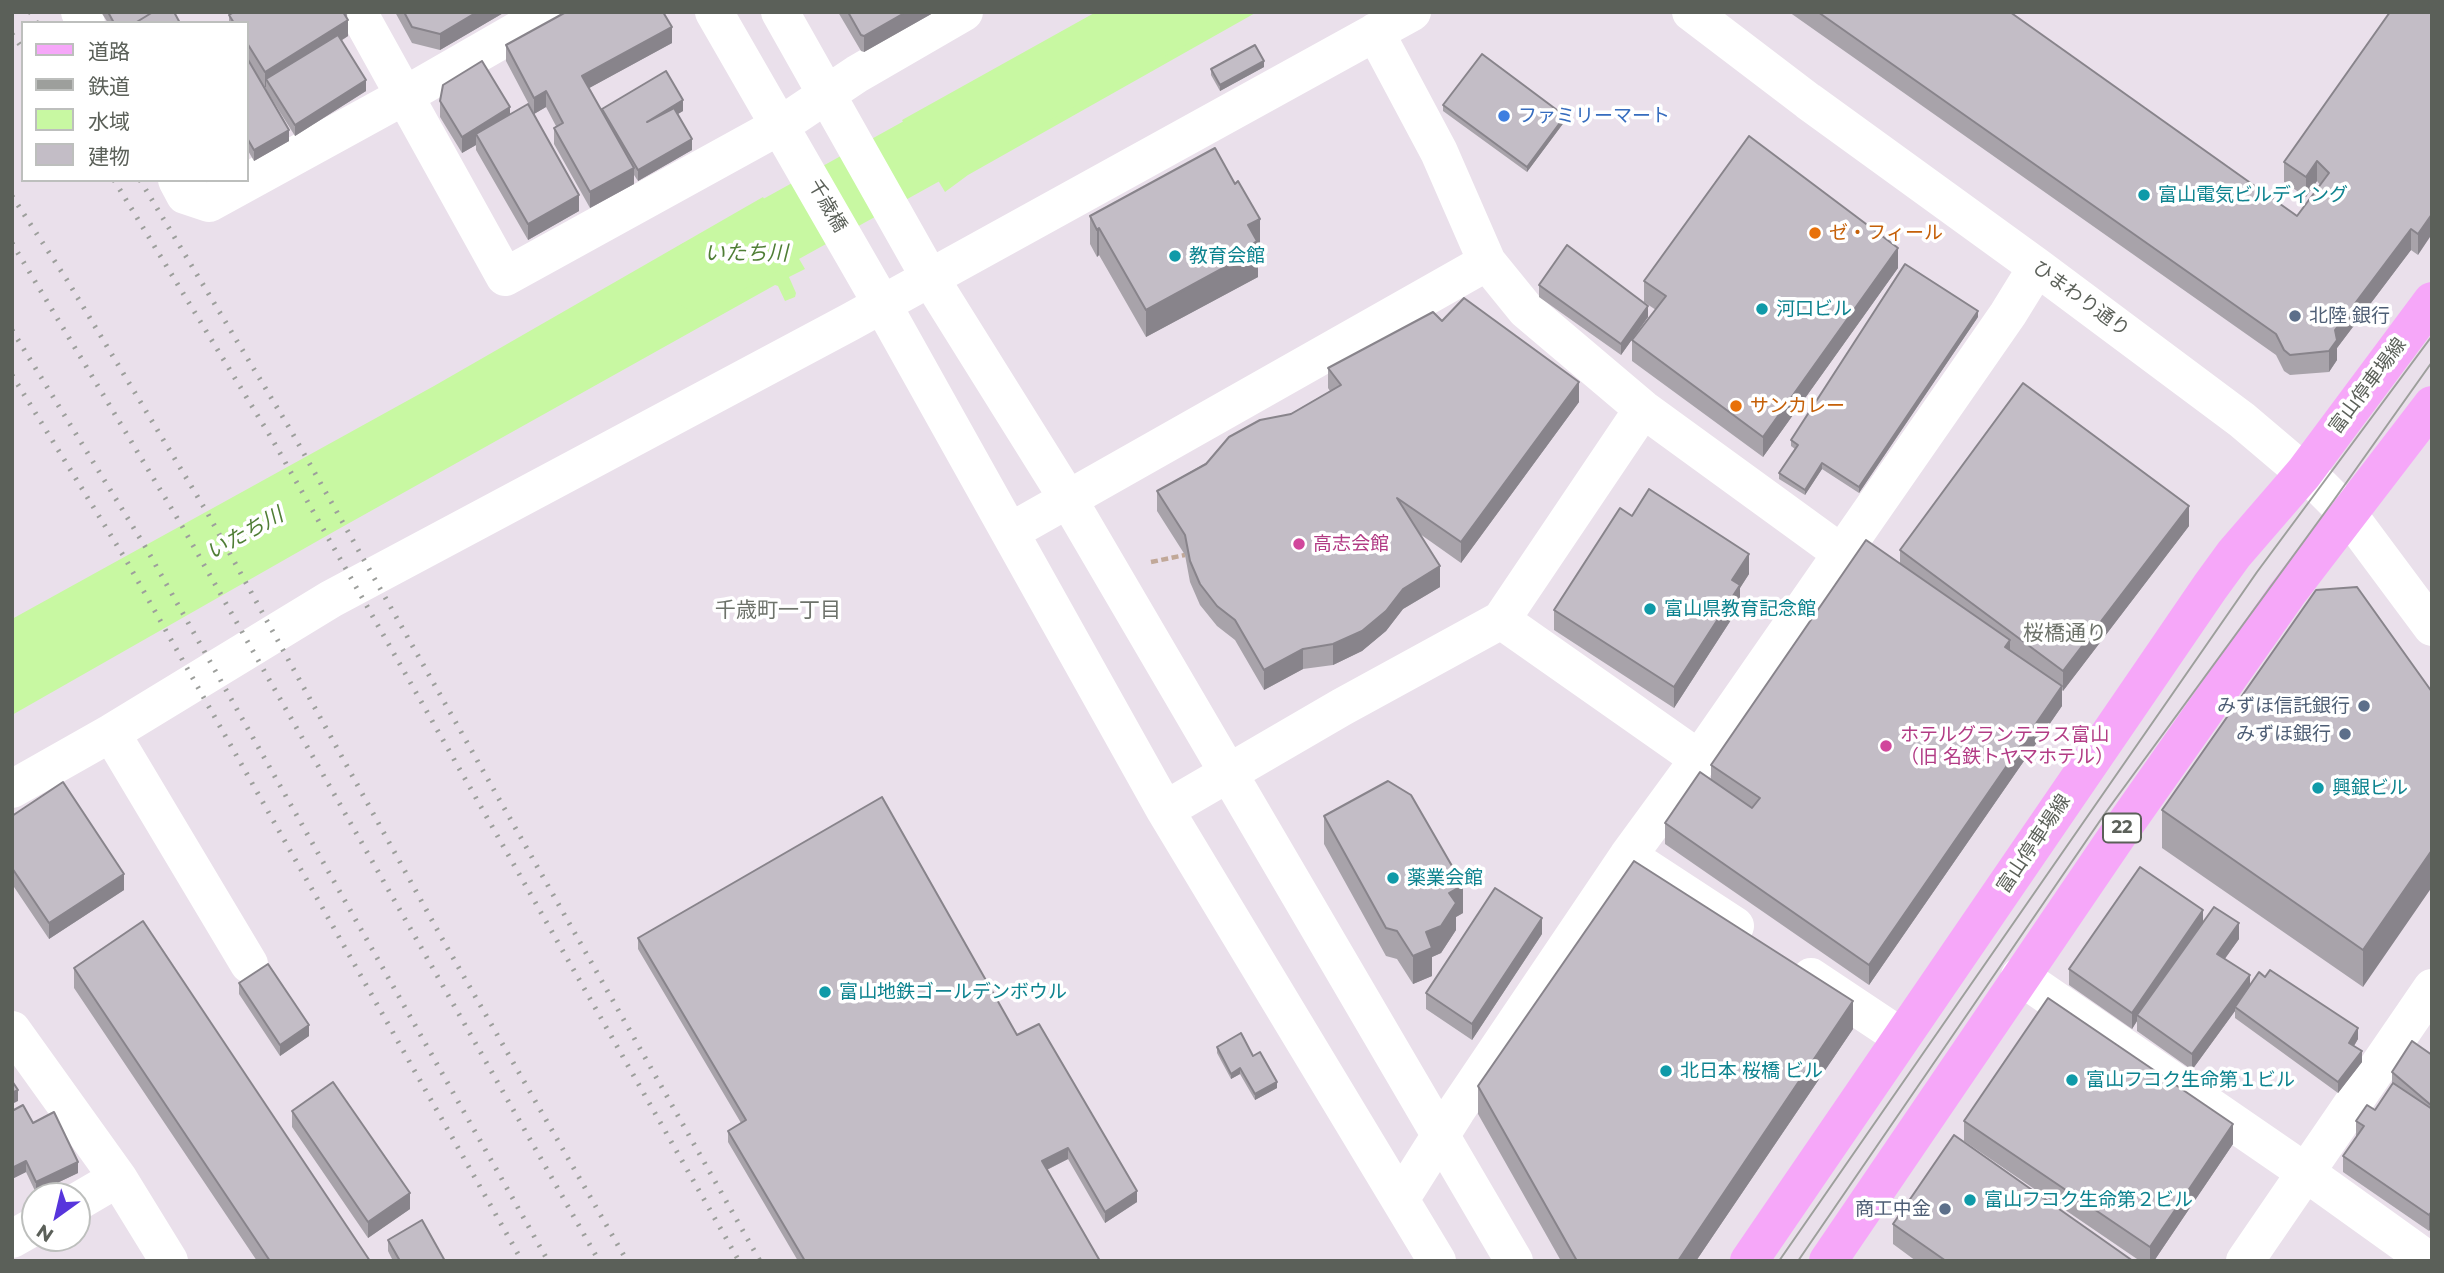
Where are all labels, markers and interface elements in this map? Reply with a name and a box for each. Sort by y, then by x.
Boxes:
legend [21,21,248,182]
text: 道路 [88,39,130,64]
text: 鉄道 [88,74,130,99]
place label: ファミリーマート [1518,105,1670,127]
marker: ファミリーマート [1496,108,1512,124]
text: 水域 [88,109,130,134]
text: 建物 [88,144,130,169]
street label: 千歳橋 [803,176,851,236]
place label: 富山電気ビルディング [2158,184,2348,206]
marker: 富山電気ビルディング [2136,187,2152,203]
place label: ゼ・フィール [1829,222,1943,244]
marker: ゼ・フィール [1807,225,1823,241]
water label: いたち川 [704,241,788,267]
place label: 教育会館 [1189,245,1265,267]
marker: 教育会館 [1167,248,1183,264]
street label: ひまわり通り [2028,256,2134,342]
place label: 河口ビル [1776,298,1852,320]
marker: 河口ビル [1754,301,1770,317]
place label: 北陸 銀行 [2309,305,2390,327]
marker: 北陸 銀行 [2287,308,2303,324]
street label: 富山停車場線 [2325,334,2411,438]
place label: サンカレー [1750,395,1845,417]
marker: サンカレー [1728,398,1744,414]
water label: いたち川 [202,503,288,565]
place label: 高志会館 [1313,533,1389,555]
marker: 高志会館 [1291,536,1307,552]
district label: 千歳町一丁目 [715,598,841,624]
place label: 富山県教育記念館 [1664,598,1816,620]
marker: 富山県教育記念館 [1642,601,1658,617]
district label: 桜橋通り [2023,621,2107,647]
place label: みずほ信託銀行 [2217,695,2350,717]
marker: みずほ信託銀行 [2356,698,2372,714]
place label: みずほ銀行 [2236,723,2331,745]
place label: ホテルグランテラス富山 （旧 名鉄トヤマホテル） [1900,724,2114,768]
marker: みずほ銀行 [2337,726,2353,742]
marker: ホテルグランテラス富山 （旧 名鉄トヤマホテル） [1878,738,1894,754]
place label: 興銀ビル [2332,777,2408,799]
marker: 興銀ビル [2310,780,2326,796]
street label: 富山停車場線 [1993,790,2075,898]
road number: 22 [2103,814,2141,842]
place label: 薬業会館 [1407,867,1483,889]
marker: 薬業会館 [1385,870,1401,886]
place label: 富山地鉄ゴールデンボウル [839,981,1067,1003]
marker: 富山地鉄ゴールデンボウル [817,984,833,1000]
place label: 北日本 桜橋 ビル [1680,1060,1823,1082]
marker: 北日本 桜橋 ビル [1658,1063,1674,1079]
place label: 富山フコク生命第１ビル [2086,1069,2295,1091]
marker: 富山フコク生命第１ビル [2064,1072,2080,1088]
north arrow [21,1182,91,1252]
place label: 富山フコク生命第２ビル [1984,1189,2193,1211]
marker: 富山フコク生命第２ビル [1962,1192,1978,1208]
place label: 商工中金 [1855,1198,1931,1220]
marker: 商工中金 [1937,1201,1953,1217]
text: N [32,1219,58,1247]

